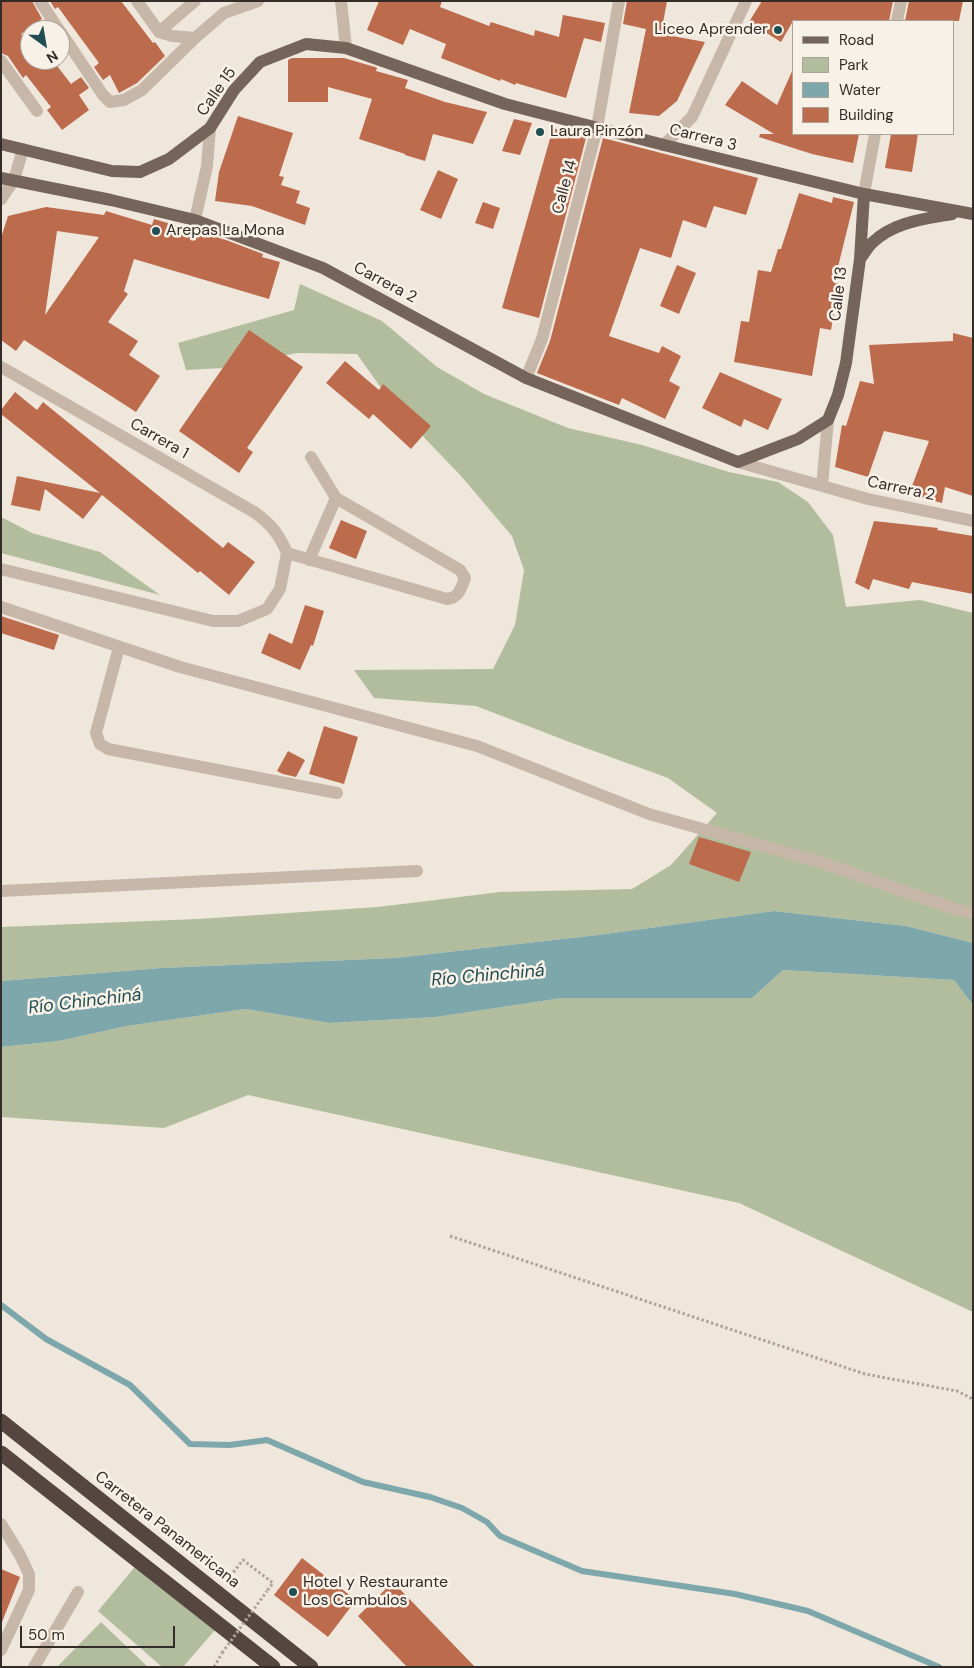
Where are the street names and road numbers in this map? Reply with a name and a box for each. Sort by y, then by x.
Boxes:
street label: Calle 15 [193,64,241,120]
street label: Carrera 3 [667,120,739,156]
street label: Calle 14 [549,158,581,216]
street label: Carrera 2 [350,258,420,308]
street label: Calle 13 [826,265,852,323]
street label: Carrera 1 [126,415,192,463]
street label: Carrera 2 [865,472,937,506]
street label: Carretera Panamericana [91,1467,243,1593]

